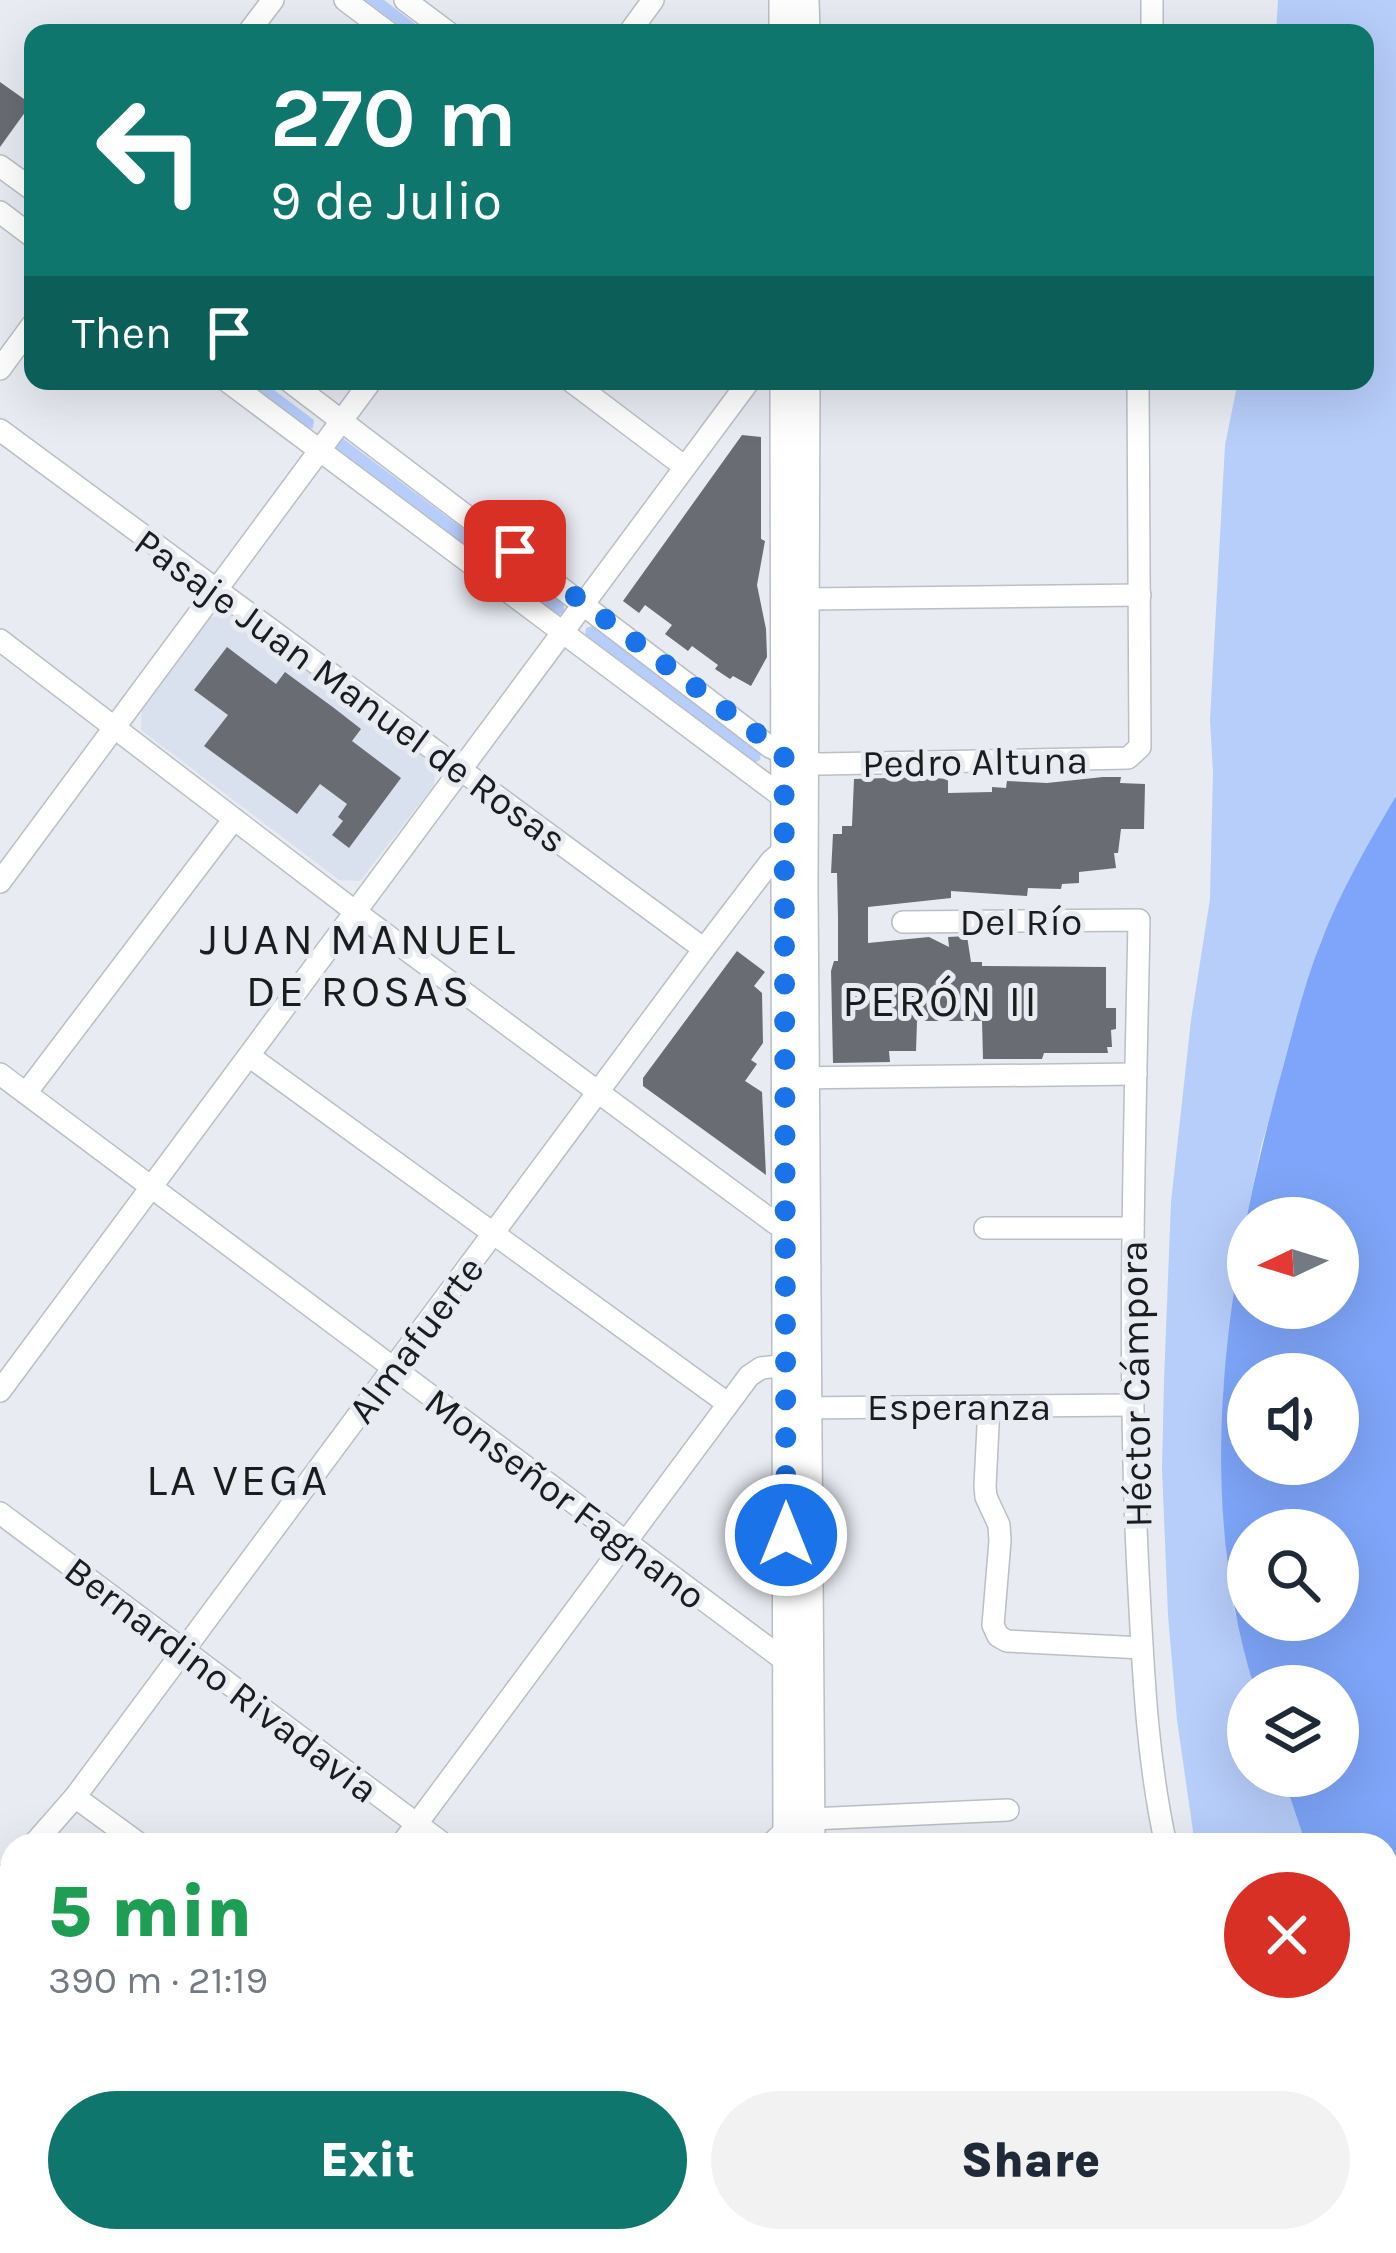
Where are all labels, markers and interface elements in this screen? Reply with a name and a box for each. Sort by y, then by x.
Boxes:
text: 270 m [270,69,517,167]
icon: left [72,72,228,228]
text: 9 de Julio [270,169,502,233]
icon: arrive [196,300,262,366]
text: Then [72,307,172,359]
pin [464,500,566,602]
icon: arrive [482,518,548,584]
street label: Pasaje Juan Manuel de Rosas [126,519,575,863]
street label: Pedro Altuna [862,737,1088,787]
street label: Del Río [960,899,1082,945]
district label: JUAN MANUEL DE ROSAS [200,913,518,1017]
district label: PERÓN II [842,975,1040,1027]
north arrow [1227,1197,1359,1329]
map controls [1227,1197,1359,1797]
street label: Héctor Cámpora [1110,1240,1162,1528]
street label: Almafuerte [338,1247,493,1432]
button: sound [1227,1353,1359,1485]
street label: Monseñor Fagnano [416,1378,715,1619]
street label: Esperanza [867,1384,1051,1430]
district label: LA VEGA [146,1454,330,1506]
position arrow [723,1472,849,1598]
button: search [1227,1509,1359,1641]
street label: Bernardino Rivadavia [56,1547,387,1813]
button: layers [1227,1665,1359,1797]
text: 5 min [48,1870,252,1954]
button: close [1224,1872,1350,1998]
text: 390 m · 21:19 [48,1957,268,2003]
button: Exit [48,2091,687,2229]
button: Share [711,2091,1350,2229]

